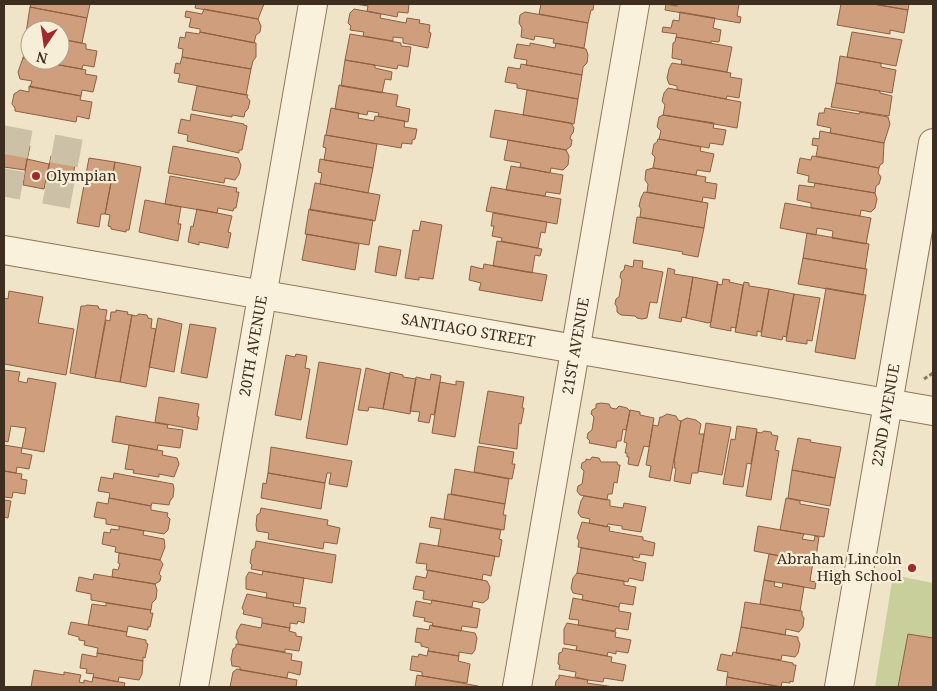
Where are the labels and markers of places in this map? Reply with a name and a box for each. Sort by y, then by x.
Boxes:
place label: Olympian [46,165,117,185]
marker: Olympian [30,170,42,182]
place label: Abraham Lincoln High School [777,548,902,585]
marker: Abraham Lincoln High School [906,562,918,574]

